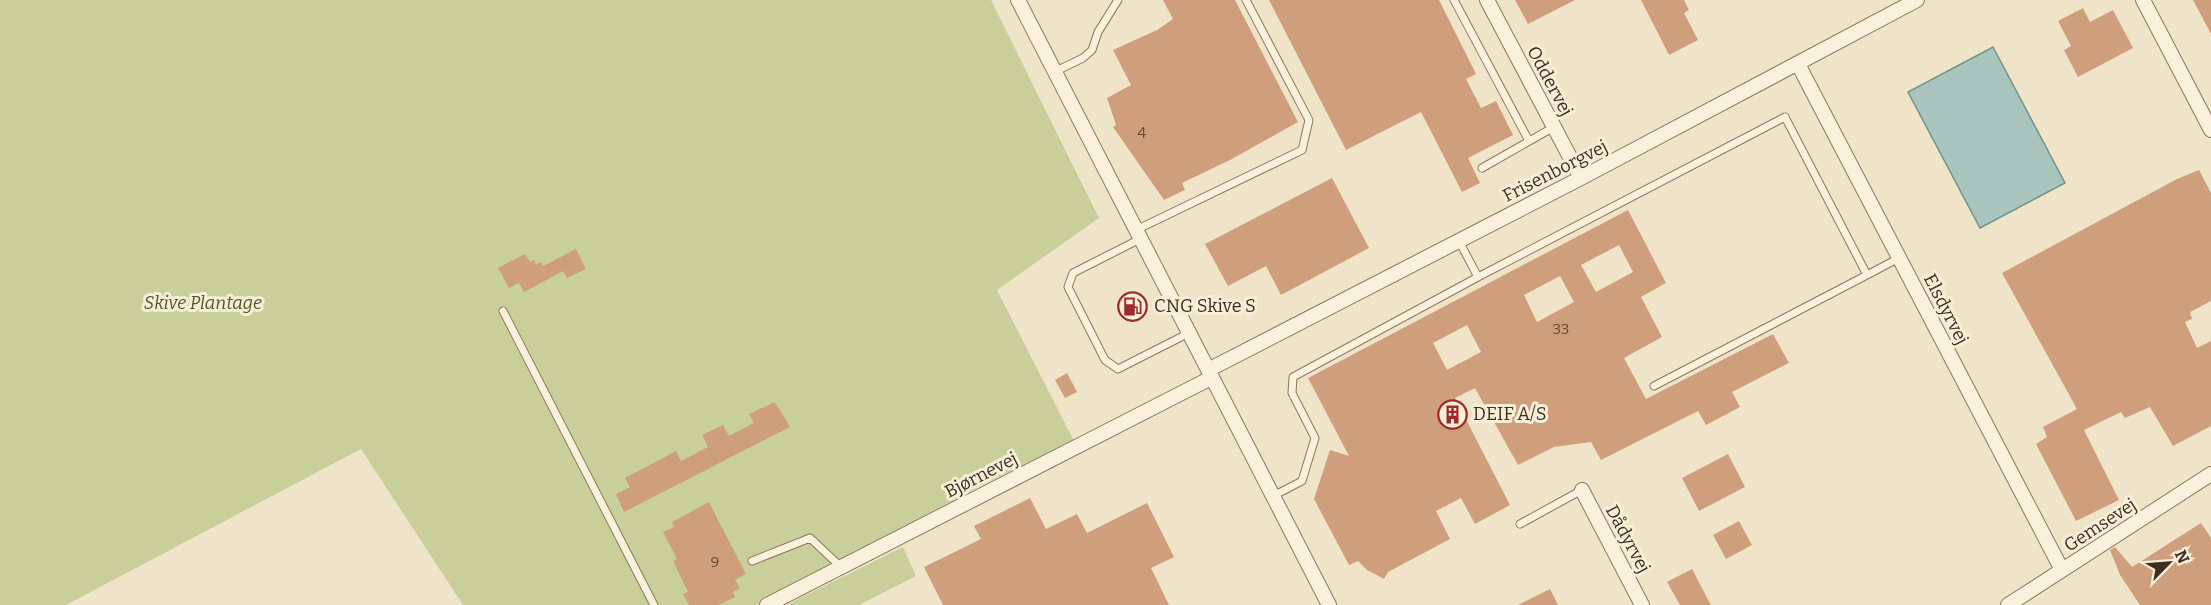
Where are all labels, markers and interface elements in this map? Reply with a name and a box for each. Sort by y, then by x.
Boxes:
street label: Oddervej [1522,42,1578,120]
house number: 4 [1138,124,1147,142]
street label: Frisenborgvej [1499,135,1611,207]
street label: Elsdyrvej [1919,270,1973,348]
fuel station icon: CNG Skive S [1117,290,1149,322]
park label: Skive Plantage [144,292,262,314]
place label: CNG Skive S [1154,295,1256,317]
house number: 33 [1553,320,1569,338]
building icon: DEIF A/S [1436,398,1468,430]
place label: DEIF A/S [1473,403,1547,425]
street label: Bjørnevej [941,447,1021,503]
street label: Gemsevej [2060,493,2140,557]
street label: Dådyrvej [1601,501,1655,577]
north arrow [2139,533,2199,593]
text: N [2171,547,2193,566]
house number: 9 [711,553,719,571]

